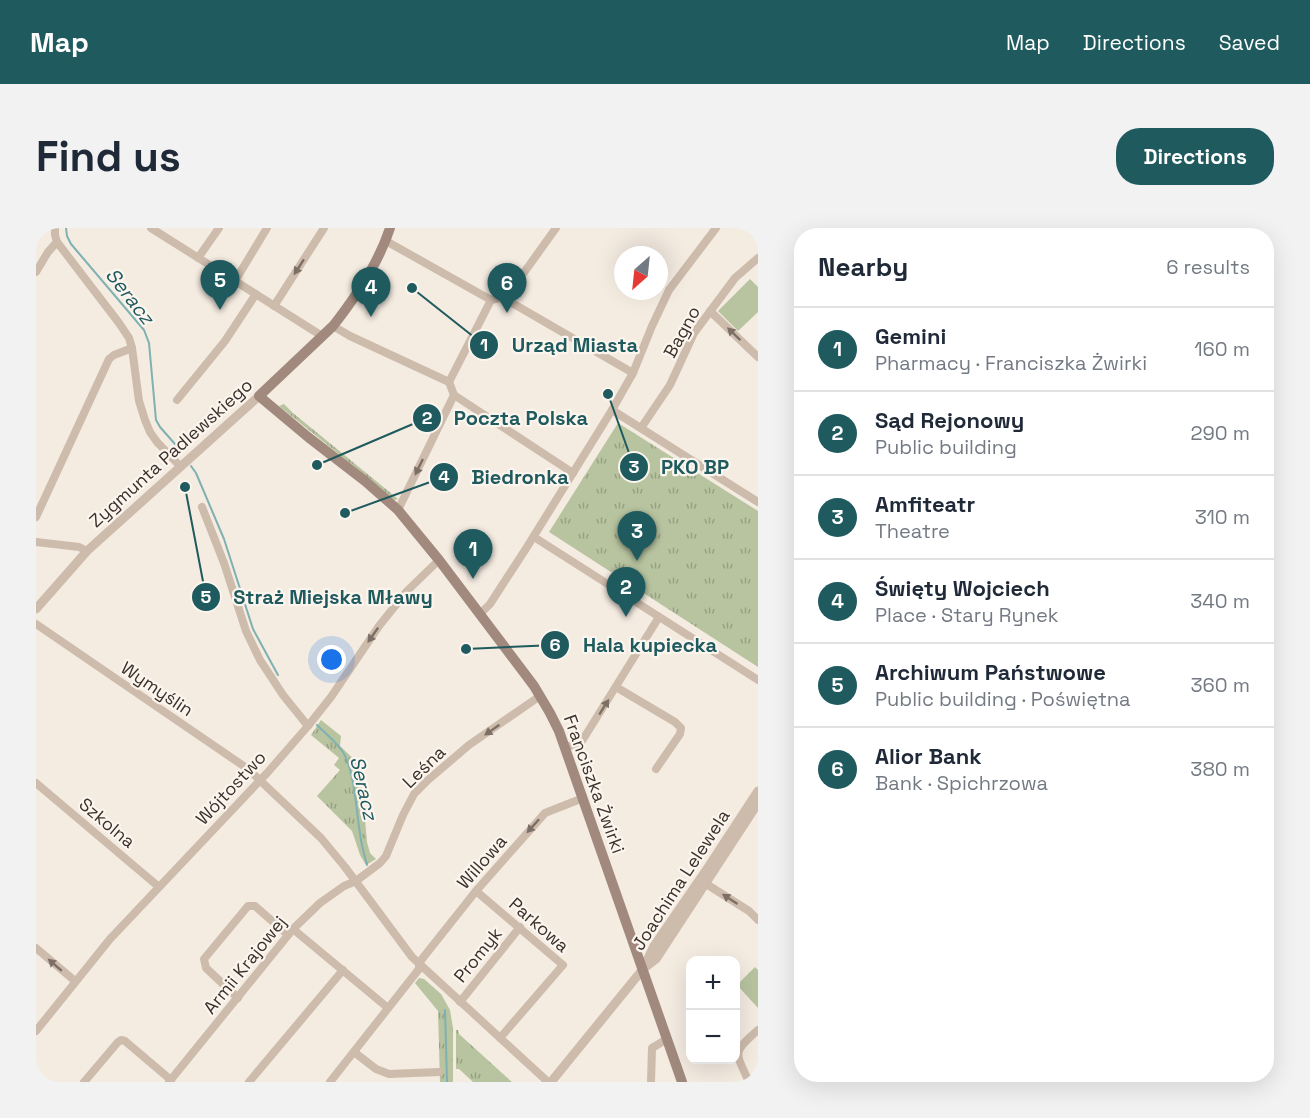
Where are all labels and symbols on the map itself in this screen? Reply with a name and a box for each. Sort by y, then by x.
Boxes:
north arrow [614,246,668,300]
one-way arrow [294,259,305,275]
pin: 5 [200,260,240,310]
water label: Seracz [100,263,161,331]
pin: 6 [488,264,526,313]
pin: 4 [352,268,390,317]
street label: Bagno [658,302,705,362]
callout: Urząd Miasta [469,326,650,364]
one-way arrow [727,327,742,341]
text: Urząd Miasta [512,332,639,358]
text: 1 [480,333,488,356]
street label: Zygmunta Padlewskiego [84,373,257,532]
callout: Poczta Polska [412,399,600,437]
text: Poczta Polska [454,405,589,431]
text: 2 [422,406,433,429]
callout: PKO BP [619,448,741,486]
text: PKO BP [661,454,729,480]
text: 3 [629,455,640,478]
one-way arrow [414,458,423,475]
callout: Biedronka [429,458,581,496]
text: Biedronka [471,464,569,490]
text: 4 [438,465,450,488]
pin: 3 [618,512,656,561]
pin: 1 [454,530,492,579]
pin: 2 [606,568,646,617]
callout: Straż Miejska Mławy [191,578,445,616]
text: Straż Miejska Mławy [233,584,433,610]
text: 5 [201,585,212,608]
one-way arrow [367,626,379,642]
callout: Hala kupiecka [540,626,729,664]
text: Hala kupiecka [583,632,718,658]
text: 6 [549,633,561,656]
your location [317,645,346,674]
street label: Wymyślin [117,656,198,721]
one-way arrow [598,699,609,715]
street label: Franciszka Żwirki [559,711,630,856]
one-way arrow [484,724,500,735]
street label: Leśna [397,741,450,793]
street label: Wójtostwo [190,746,271,830]
water label: Seracz [344,754,384,824]
street label: Szkolna [74,792,140,853]
street label: Joachima Lelewela [627,805,735,954]
one-way arrow [526,819,540,834]
street label: Willowa [452,830,511,894]
street label: Parkowa [504,892,574,957]
one-way arrow [721,893,738,904]
street label: Armii Krajowej [198,911,291,1018]
street label: Promyk [448,922,507,987]
one-way arrow [47,958,63,971]

